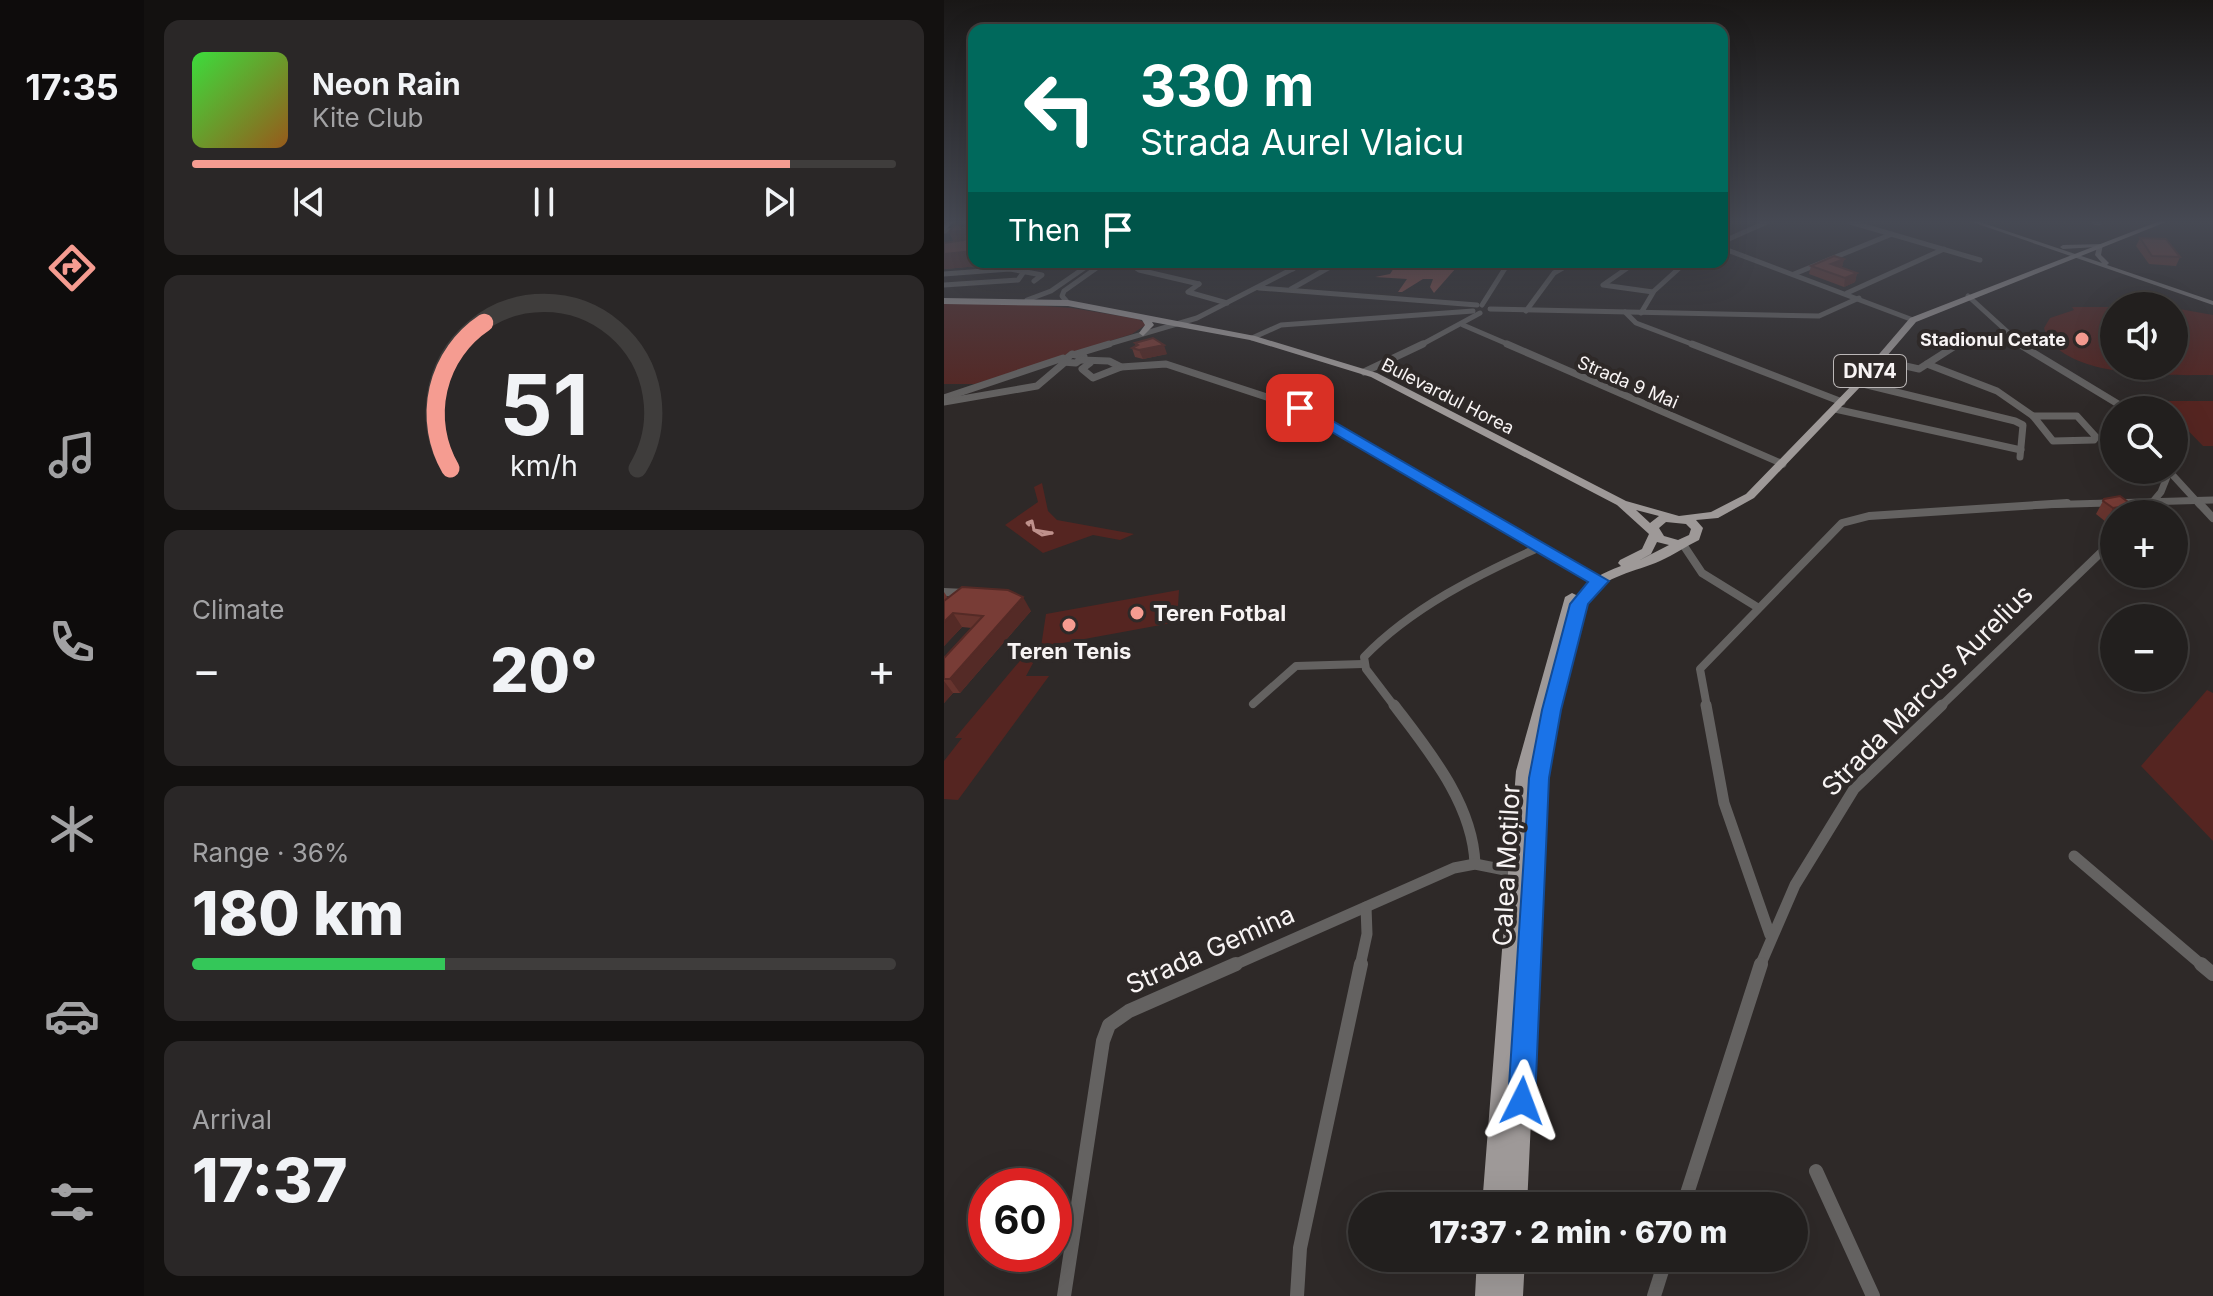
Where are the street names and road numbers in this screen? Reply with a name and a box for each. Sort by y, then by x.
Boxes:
street label: Strada 9 Mai [1574,351,1682,413]
street label: Bulevardul Horea [1378,353,1518,439]
road number: DN74 [1834,355,1906,387]
street label: Strada Marcus Aurelius [1815,578,2039,802]
street label: Calea Moților [1486,783,1527,947]
street label: Strada Gemina [1121,898,1299,1000]

